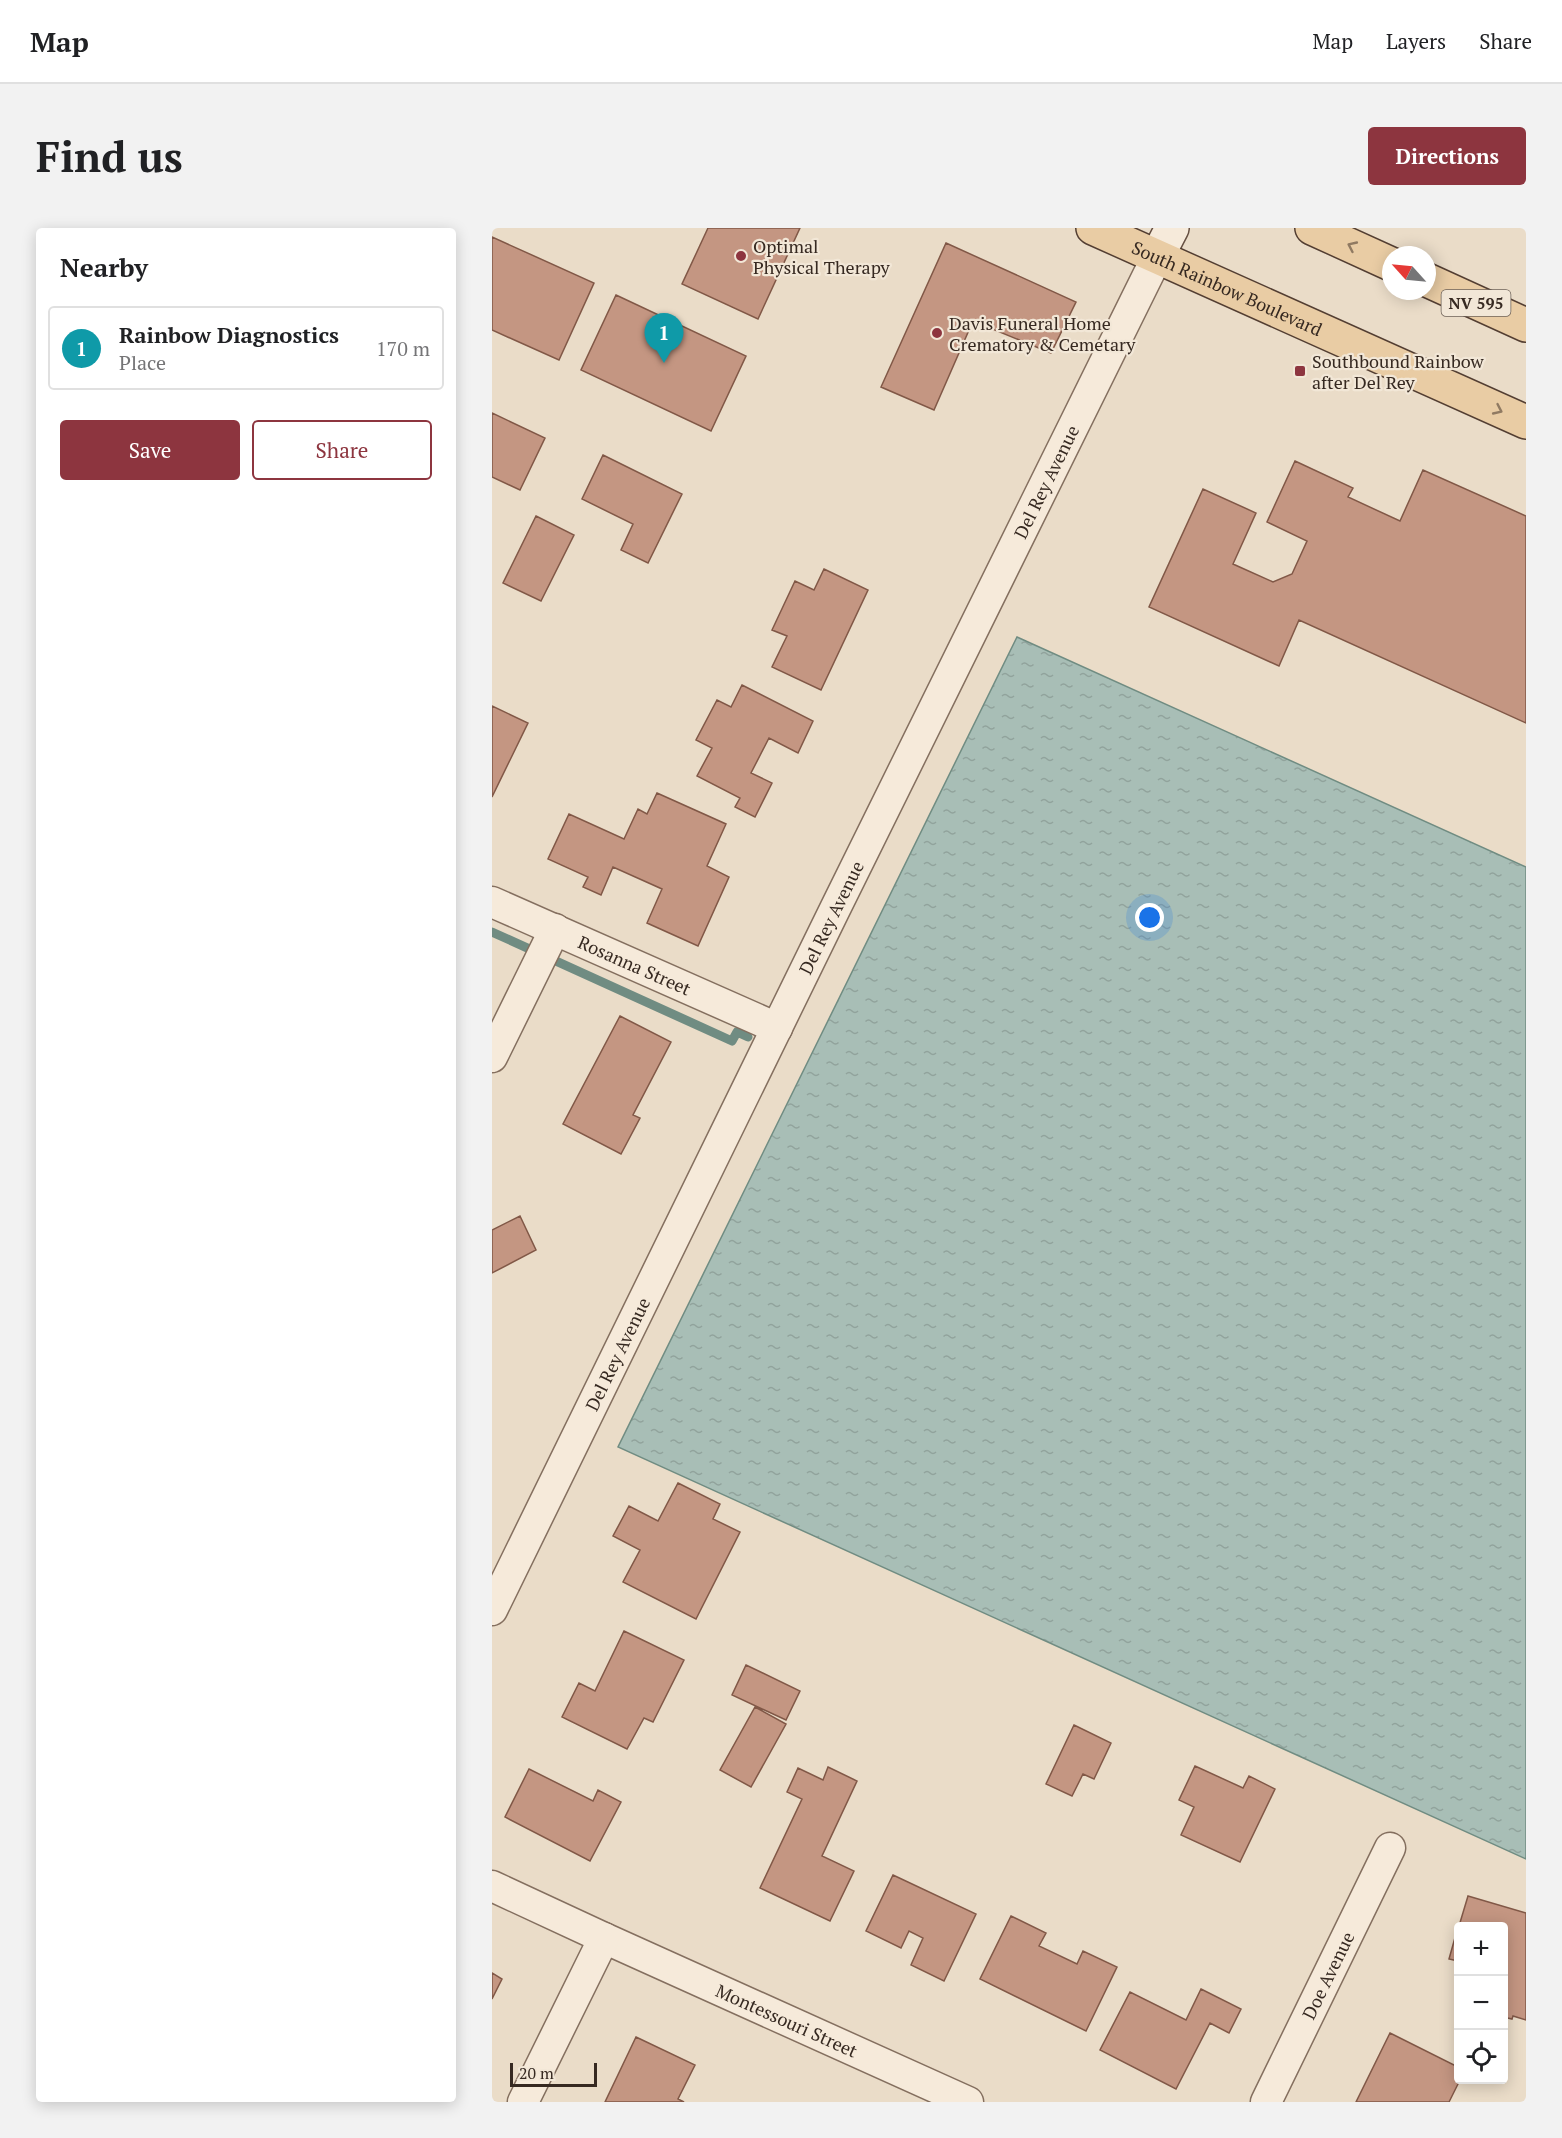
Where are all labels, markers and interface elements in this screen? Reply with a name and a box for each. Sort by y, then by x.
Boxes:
text: Map [30,23,89,60]
text: Map [1312,27,1353,55]
text: Layers [1386,27,1446,55]
text: Share [1479,27,1532,55]
button: Directions [1368,127,1526,185]
text: Find us [36,128,183,184]
place label: Optimal Physical Therapy [753,234,890,279]
street label: South Rainbow Boulevard [1128,235,1326,341]
one-way arrow [1347,241,1358,253]
north arrow [1382,246,1436,300]
marker: Optimal Physical Therapy [734,249,748,263]
text: Nearby [60,250,148,284]
road number: NV 595 [1442,290,1510,316]
place label: Davis Funeral Home Crematory & Cemetary [949,311,1136,356]
pin: 1 [644,314,684,363]
text: Rainbow Diagnostics [119,320,339,349]
marker: Davis Funeral Home Crematory & Cemetary [930,326,944,340]
text: 1 [76,335,87,362]
text: 170 m [376,335,430,362]
text: Place [119,349,166,376]
place label: Southbound Rainbow after Del Rey [1312,349,1485,394]
marker: Southbound Rainbow after Del Rey [1293,364,1307,378]
one-way arrow [1492,402,1503,414]
button: Save [60,420,240,480]
button: Share [252,420,432,480]
street label: Del Rey Avenue [1008,421,1084,542]
street label: Del Rey Avenue [793,857,869,978]
your location [1135,903,1164,932]
street label: Rosanna Street [575,930,695,1001]
street label: Del Rey Avenue [579,1293,655,1415]
map controls [1454,1922,1508,2084]
button: + [1454,1922,1508,1976]
street label: Doe Avenue [1296,1927,1359,2023]
button: − [1454,1976,1508,2030]
street label: Montessouri Street [712,1978,862,2063]
button: locate [1454,2030,1508,2084]
scale bar [510,2060,597,2088]
text: 20 m [519,2062,554,2084]

